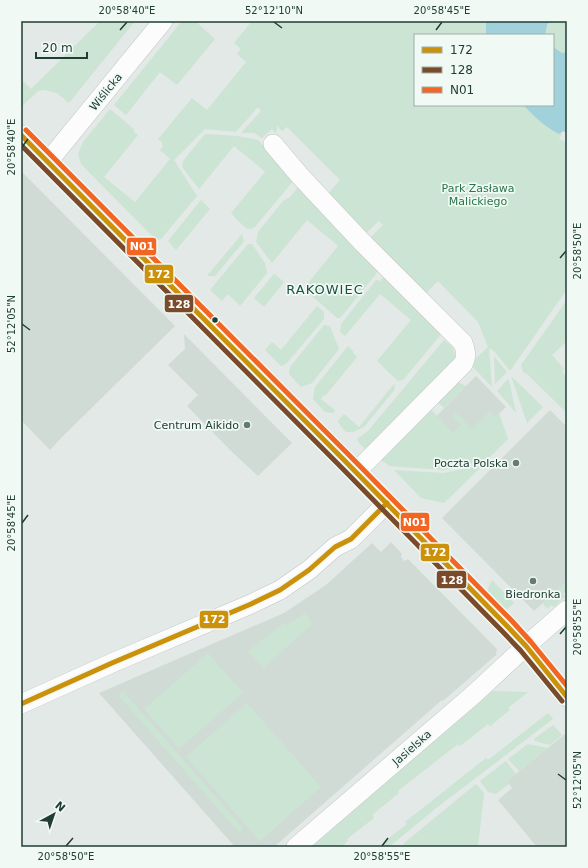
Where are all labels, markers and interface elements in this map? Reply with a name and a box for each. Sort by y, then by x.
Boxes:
text: 20°58'40"E [99,5,155,16]
text: 52°12'10"N [245,5,303,16]
text: 20°58'45"E [414,5,470,16]
scale bar [36,34,87,60]
legend [414,34,554,106]
text: 20 m [42,41,73,55]
text: 172 [450,43,473,57]
text: 128 [450,63,473,77]
street label: Wiślicka [87,71,125,113]
text: N01 [450,83,474,97]
text: 20°58'40"E [6,119,17,175]
park label: Park Zasława Malickiego [442,182,514,208]
text: 20°58'50"E [572,223,583,279]
line badge: N01 [126,237,157,256]
text: N01 [130,240,154,253]
line badge: 172 [144,264,174,284]
text: 172 [148,268,170,281]
district label: RAKOWIEC [286,282,364,297]
line badge: 128 [164,294,194,313]
text: 52°12'05"N [6,295,17,353]
text: 128 [168,298,190,311]
unlabelled marker [210,315,220,325]
place label: Centrum Aikido [154,419,239,432]
marker: Centrum Aikido [242,420,252,430]
place label: Poczta Polska [434,457,508,470]
marker: Poczta Polska [511,458,521,468]
text: 20°58'45"E [6,495,17,551]
line badge: N01 [400,512,430,532]
text: N01 [403,516,427,529]
line badge: 172 [420,543,450,562]
text: 172 [424,546,446,559]
line badge: 128 [436,570,467,589]
text: 128 [441,574,463,587]
marker: Biedronka [528,576,538,586]
place label: Biedronka [505,588,561,601]
text: 20°58'55"E [572,599,583,655]
line badge: 172 [199,610,229,629]
text: 172 [203,613,225,626]
street label: Jasielska [389,728,434,769]
text: 52°12'05"N [572,751,583,809]
north arrow [34,794,74,834]
text: N [52,799,68,815]
text: 20°58'50"E [38,851,94,862]
text: 20°58'55"E [354,851,410,862]

